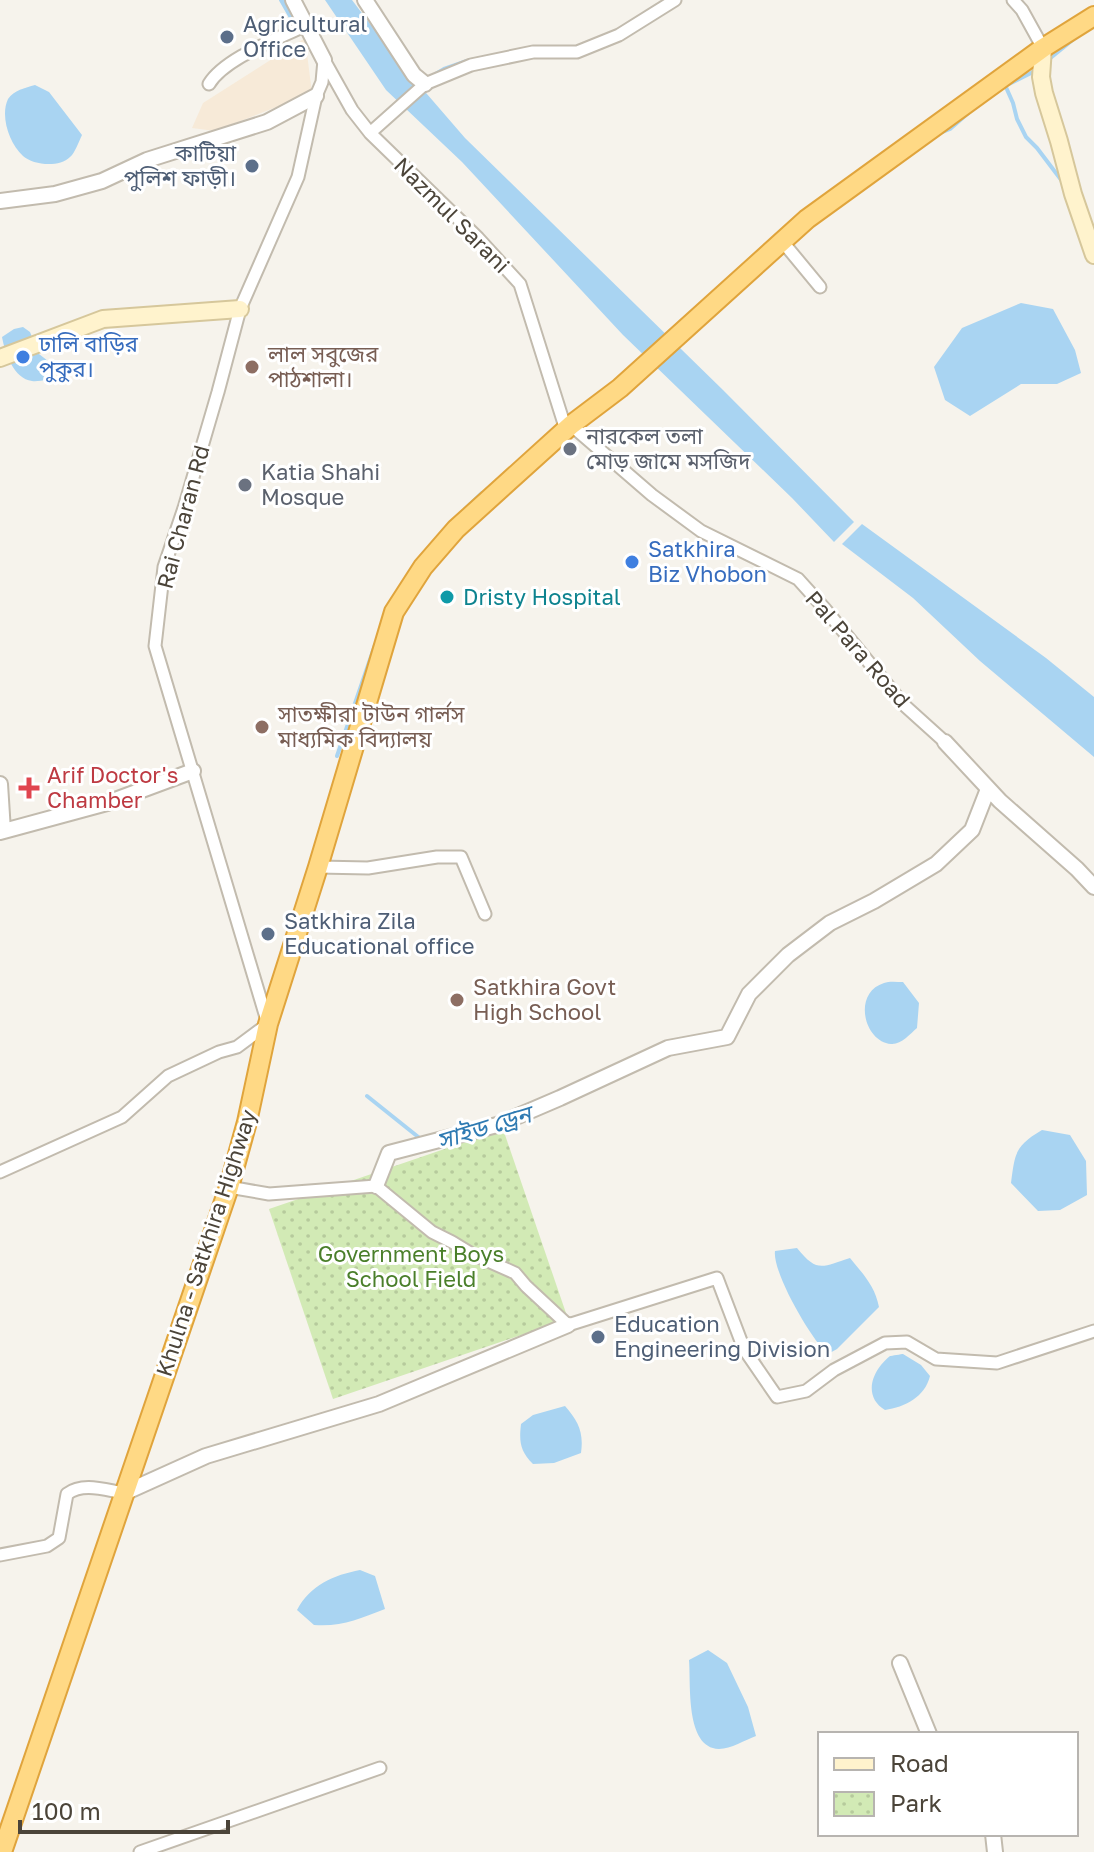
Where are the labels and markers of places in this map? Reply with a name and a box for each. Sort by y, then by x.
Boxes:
place label: Agricultural Office [243,10,367,62]
marker: Agricultural Office [218,28,236,46]
place label: কাটিয়া পুলিশ ফাড়ী। [124,139,237,192]
marker: কাটিয়া পুলিশ ফাড়ী। [243,157,261,175]
place label: ঢালি বাড়ির পুকুর। [38,330,139,383]
place label: লাল সবুজের পাঠশালা। [267,340,379,392]
marker: ঢালি বাড়ির পুকুর। [14,348,32,366]
marker: লাল সবুজের পাঠশালা। [243,358,261,376]
place label: নারকেল তলা মোড় জামে মসজিদ [585,422,751,474]
marker: নারকেল তলা মোড় জামে মসজিদ [561,440,579,458]
place label: Katia Shahi Mosque [261,458,380,510]
marker: Katia Shahi Mosque [236,476,254,494]
place label: Satkhira Biz Vhobon [648,535,767,587]
marker: Satkhira Biz Vhobon [623,553,641,571]
place label: Dristy Hospital [463,583,621,610]
marker: Dristy Hospital [438,588,456,606]
place label: সাতক্ষীরা টাউন গার্লস মাধ্যমিক বিদ্যালয় [277,700,465,752]
marker: সাতক্ষীরা টাউন গার্লস মাধ্যমিক বিদ্যালয় [253,718,271,736]
place label: Arif Doctor's Chamber [47,761,178,813]
marker: Arif Doctor's Chamber [18,777,40,799]
place label: Satkhira Zila Educational office [284,907,475,959]
marker: Satkhira Zila Educational office [259,925,277,943]
place label: Satkhira Govt High School [473,973,616,1025]
marker: Satkhira Govt High School [448,991,466,1009]
place label: Education Engineering Division [614,1310,830,1362]
marker: Education Engineering Division [589,1328,607,1346]

